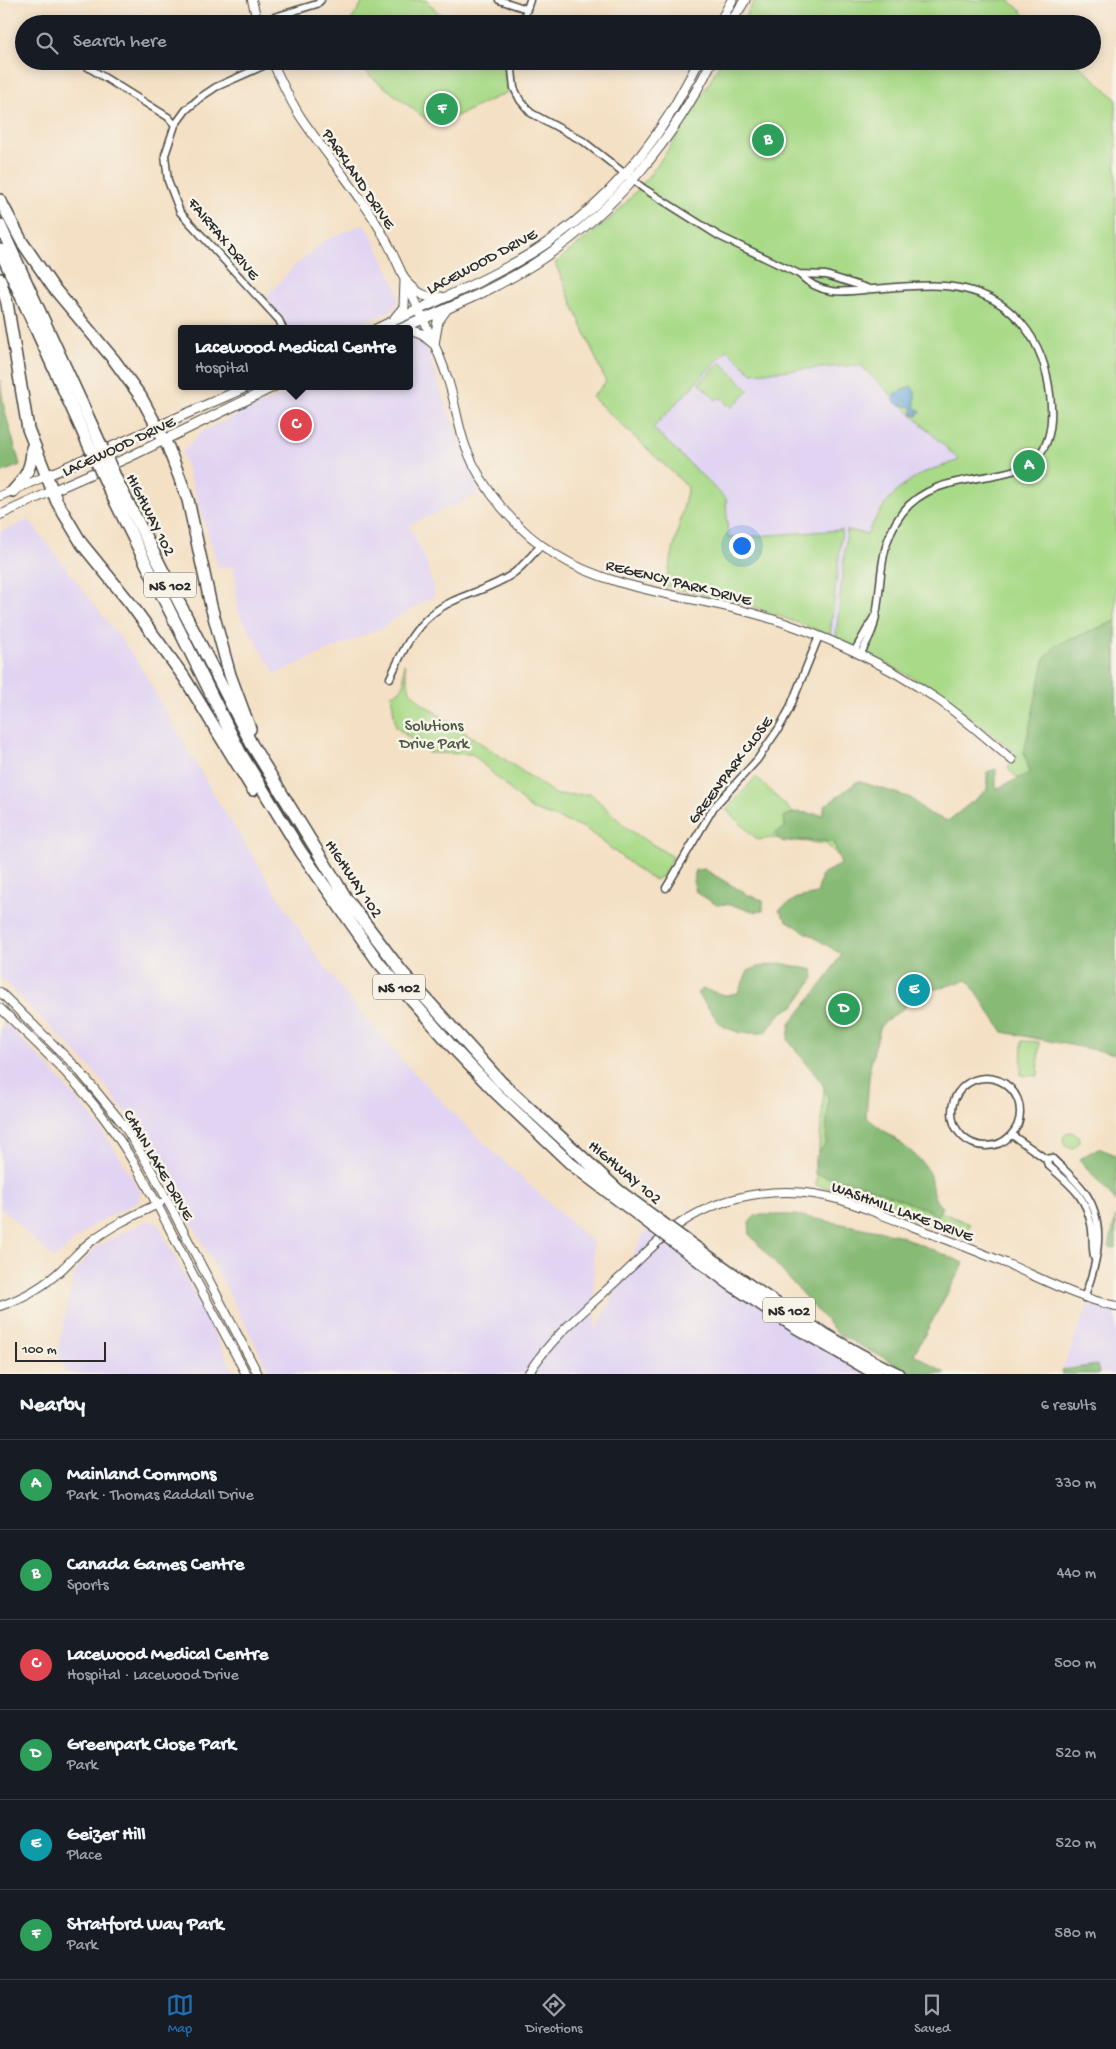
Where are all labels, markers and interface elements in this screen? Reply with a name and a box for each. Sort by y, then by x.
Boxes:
search box [15,15,1101,70]
icon: search [33,29,61,57]
text: Search here [73,31,167,54]
pin: F [426,90,458,128]
pin: B [752,121,784,159]
street label: PARKLAND DRIVE [316,125,398,235]
street label: FAIRFAX DRIVE [182,195,263,286]
street label: LACEWOOD DRIVE [424,225,542,300]
popup [178,325,413,390]
text: Lacewood Medical Centre [195,337,396,360]
text: Hospital [195,360,249,379]
pin: C [280,406,312,444]
street label: LACEWOOD DRIVE [60,413,180,483]
pin: A [1013,447,1045,485]
street label: HIGHWAY 102 [120,471,178,560]
your location [729,533,755,559]
street label: REGENCY PARK DRIVE [603,557,754,612]
road number: NS 102 [144,572,196,598]
street label: GREENPARK CLOSE [685,713,779,829]
park label: Solutions Drive Park [398,718,470,755]
street label: HIGHWAY 102 [319,837,385,923]
pin: E [898,971,930,1009]
road number: NS 102 [373,974,425,1000]
pin: D [828,990,860,1028]
street label: CHAIN LAKE DRIVE [118,1107,197,1225]
street label: HIGHWAY 102 [583,1138,664,1210]
street label: WASHMILL LAKE DRIVE [828,1179,976,1248]
road number: NS 102 [763,1298,815,1322]
scale bar [15,1339,106,1362]
text: 100 m [22,1342,57,1359]
text: Nearby [20,1394,85,1419]
text: 6 results [1041,1397,1096,1416]
text: Mainland Commons [67,1464,216,1487]
text: A [31,1475,41,1494]
text: 330 m [1055,1475,1096,1494]
text: Park · Thomas Raddall Drive [67,1487,254,1506]
text: Canada Games Centre [67,1554,244,1577]
text: B [32,1565,40,1584]
text: 440 m [1057,1565,1096,1584]
text: Sports [67,1577,109,1596]
text: Lacewood Medical Centre [67,1644,268,1667]
text: C [32,1655,40,1674]
text: 500 m [1054,1655,1096,1674]
text: Hospital · Lacewood Drive [67,1667,239,1686]
text: Greenpark Close Park [67,1734,236,1757]
text: D [31,1745,41,1764]
text: 520 m [1056,1745,1096,1764]
text: Park [67,1757,98,1776]
text: Geizer Hill [67,1824,146,1847]
text: E [31,1835,41,1854]
text: 520 m [1056,1835,1096,1854]
text: Place [67,1847,102,1866]
text: Stratford Way Park [67,1914,223,1937]
text: F [32,1925,40,1944]
text: 580 m [1055,1925,1096,1944]
text: Park [67,1937,98,1956]
tab: Map [166,1991,194,2038]
tab: Directions [526,1991,583,2038]
tab: Saved [914,1991,950,2038]

